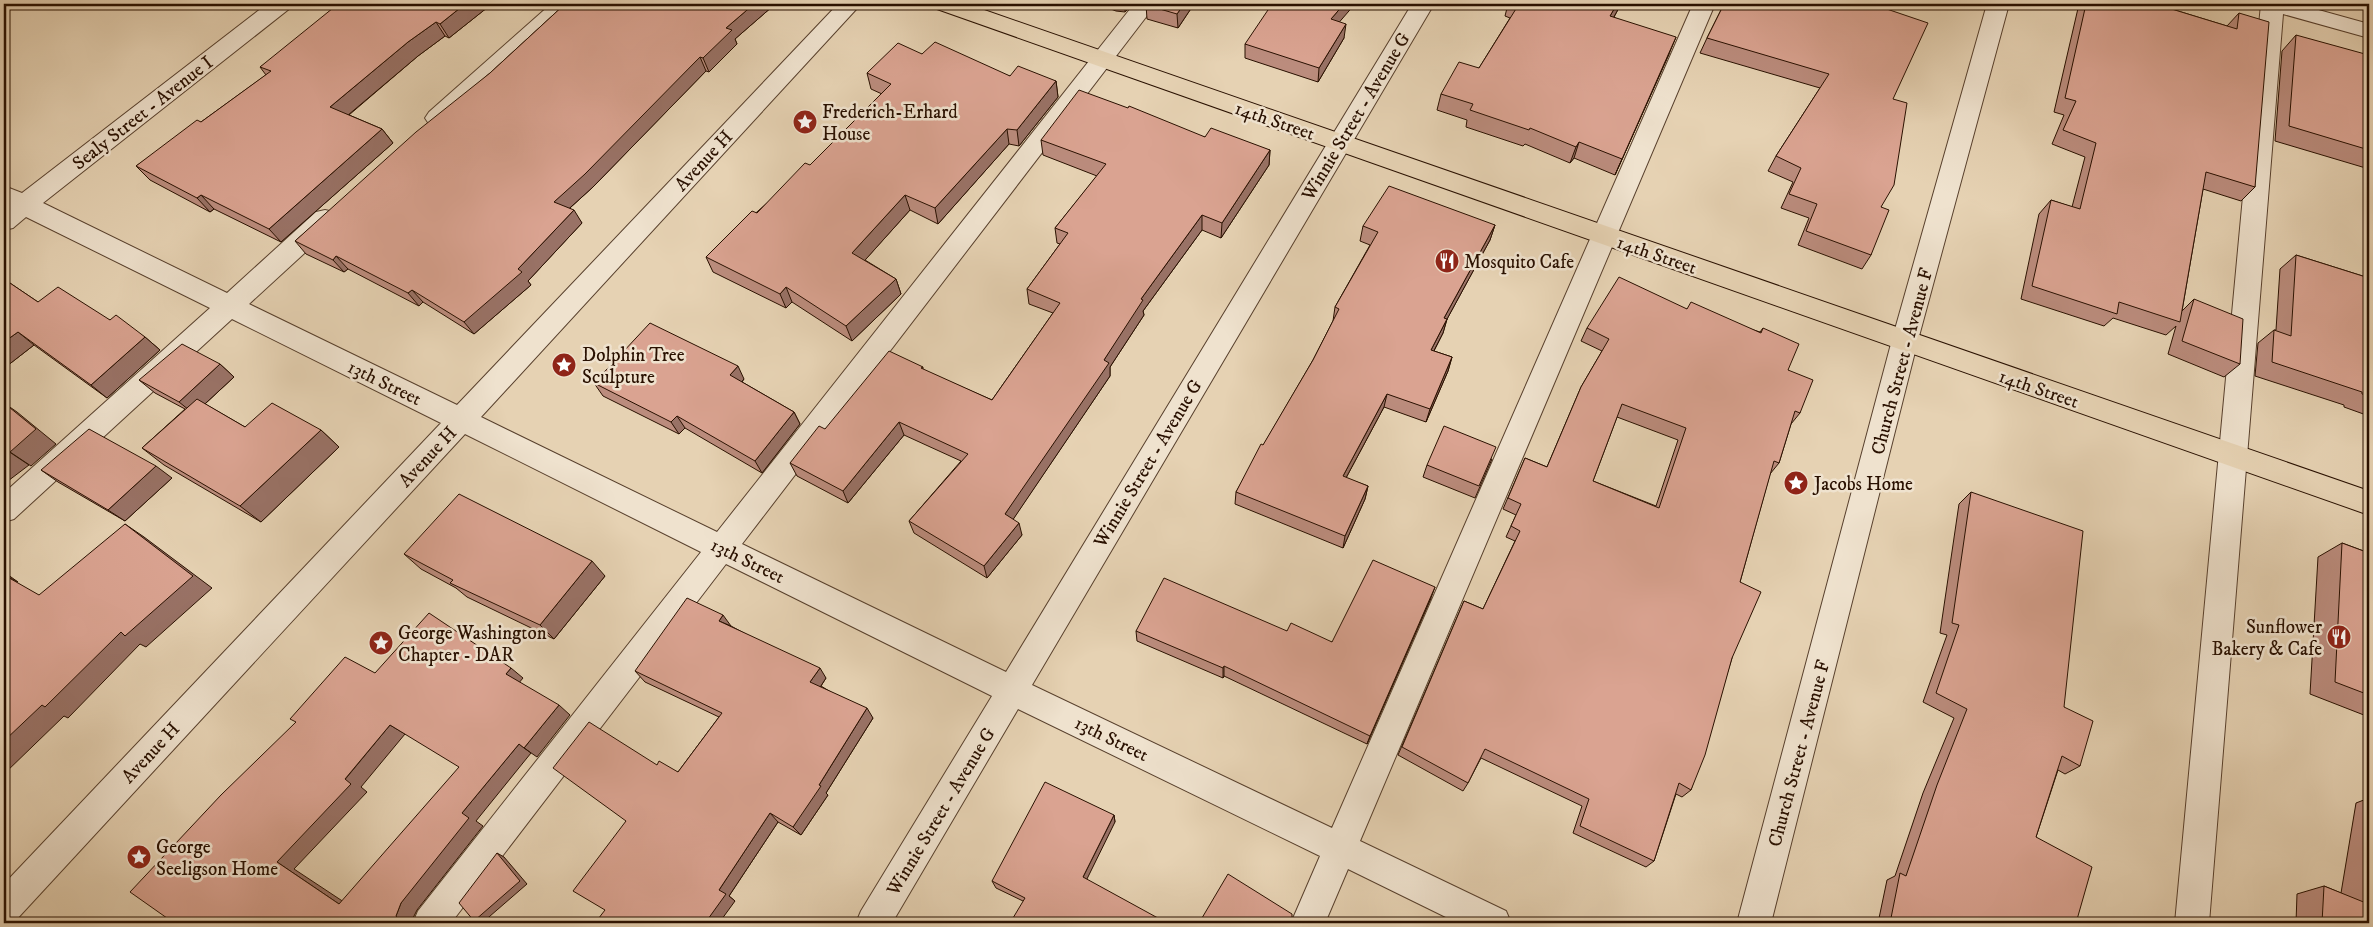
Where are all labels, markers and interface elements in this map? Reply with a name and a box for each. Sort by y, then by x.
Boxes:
street label: Winnie Street - Avenue G [1296,29,1416,206]
street label: Sealy Street - Avenue I [68,51,218,175]
street label: 14th Street [1232,97,1317,146]
place label: Frederich-Erhard House [822,101,958,146]
place icon: Frederich-Erhard House [792,109,818,135]
street label: Avenue H [670,126,738,196]
street label: 14th Street [1614,231,1699,280]
restaurant icon: Mosquito Cafe [1434,248,1460,274]
place label: Mosquito Cafe [1464,251,1574,275]
street label: Church Street - Avenue F [1866,265,1939,457]
place label: Dolphin Tree Sculpture [582,344,685,389]
place icon: Dolphin Tree Sculpture [551,352,577,378]
street label: 13th Street [344,356,425,411]
street label: 14th Street [1996,365,2081,414]
street label: Winnie Street - Avenue G [1088,376,1208,553]
street label: Avenue H [394,422,462,492]
place icon: Jacobs Home [1783,470,1809,496]
place label: Jacobs Home [1812,473,1913,496]
street label: 13th Street [707,534,788,589]
place label: Sunflower Bakery & Cafe [2211,616,2322,661]
place label: George Washington Chapter - DAR [398,622,547,667]
restaurant icon: Sunflower Bakery & Cafe [2326,624,2352,650]
place icon: George Washington Chapter - DAR [368,630,394,656]
street label: Church Street - Avenue F [1763,657,1836,849]
street label: 13th Street [1071,712,1152,767]
street label: Avenue H [117,718,185,788]
street label: Winnie Street - Avenue G [881,724,1001,901]
place label: George Seeligson Home [156,836,278,881]
place icon: George Seeligson Home [126,844,152,870]

